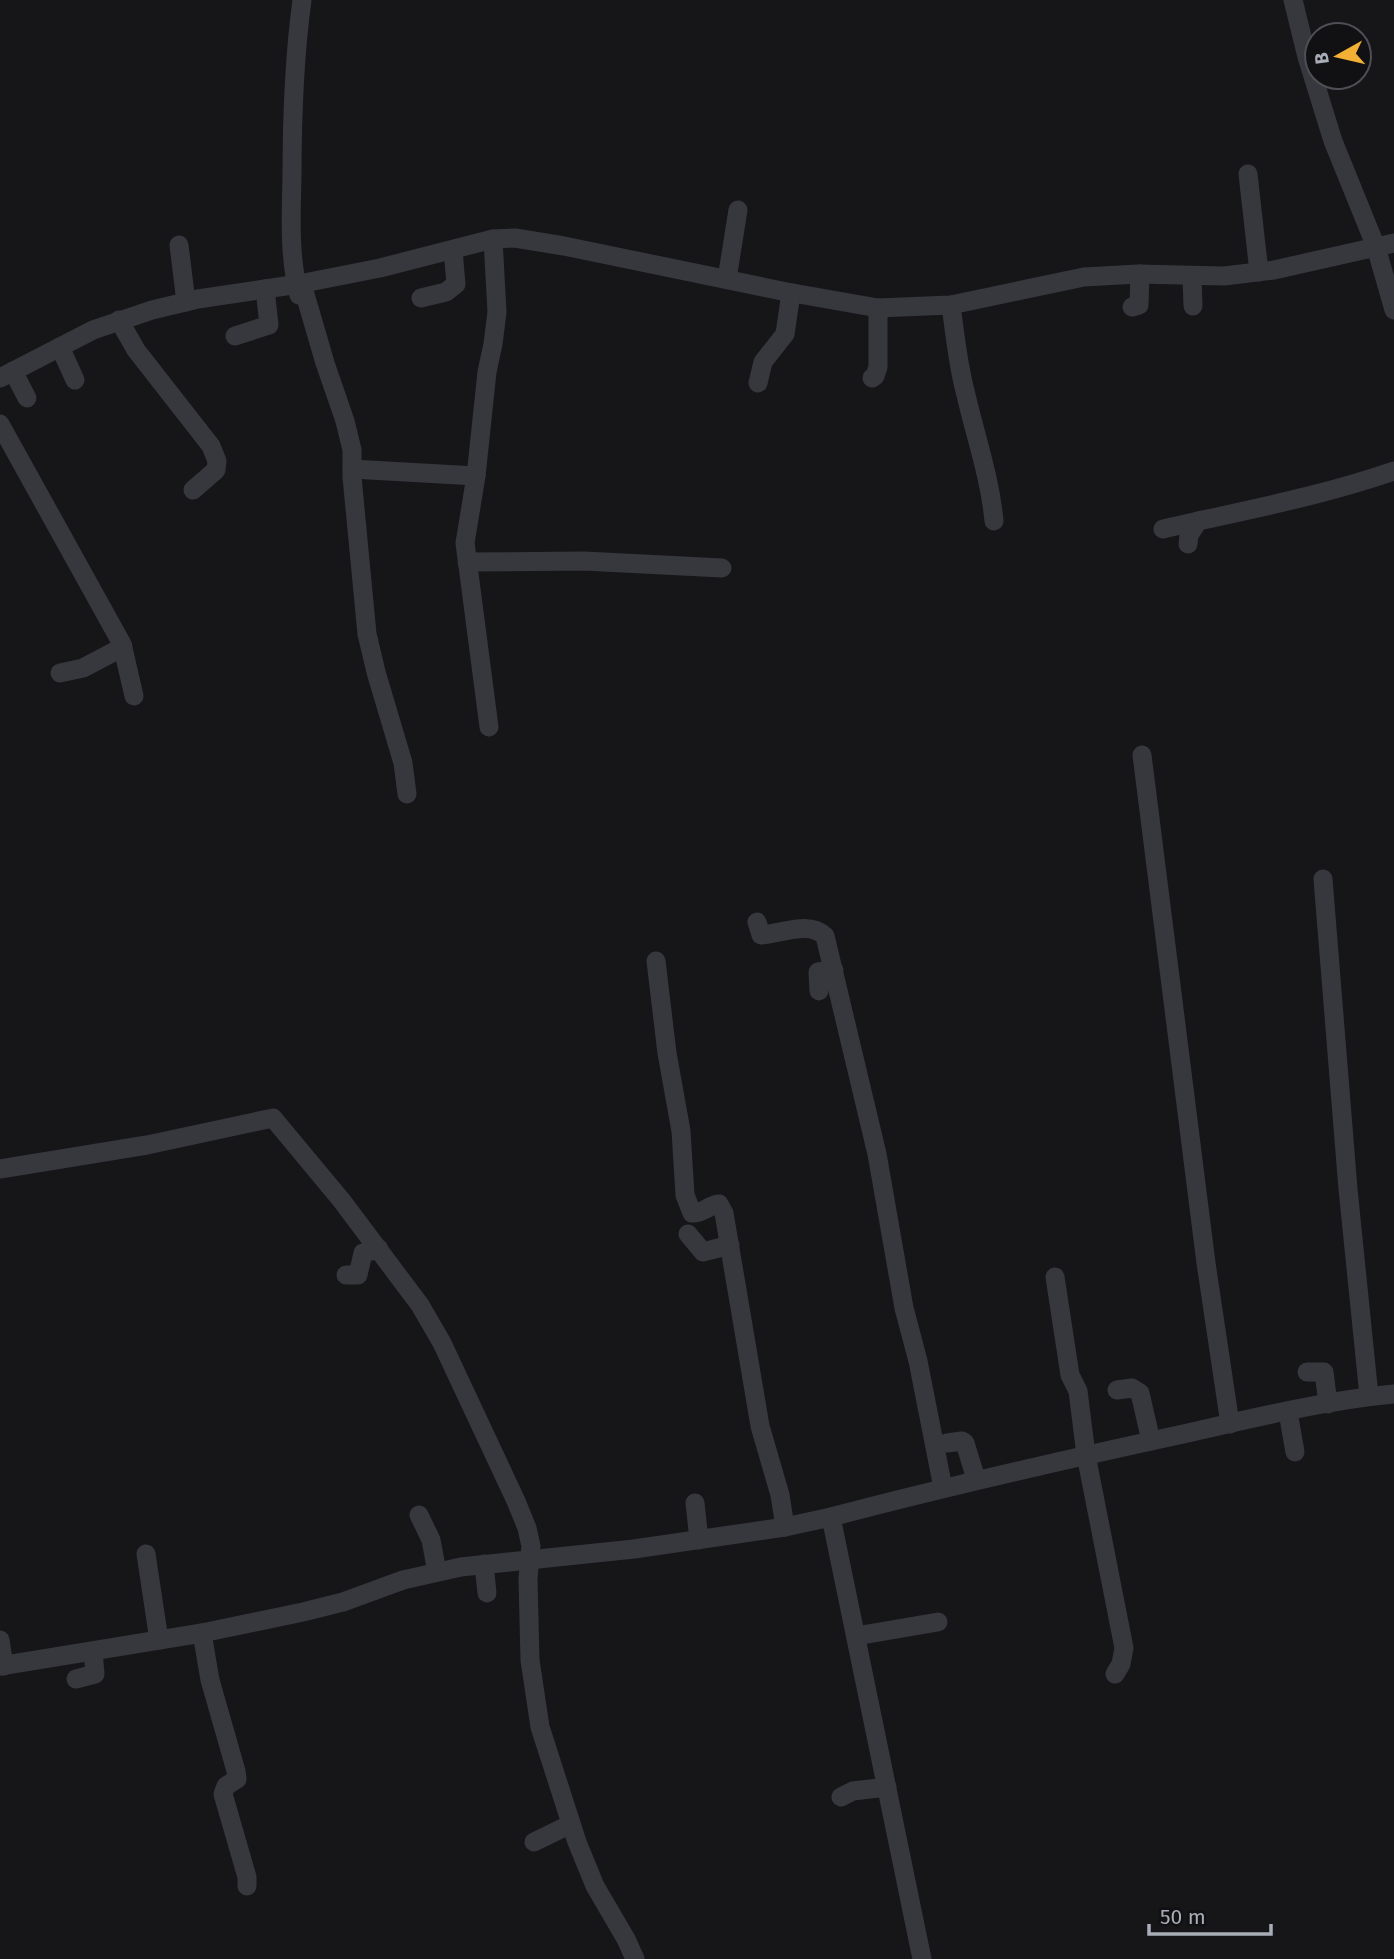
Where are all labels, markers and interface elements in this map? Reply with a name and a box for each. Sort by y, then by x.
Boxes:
north arrow [1303,21,1373,91]
text: B [1309,51,1334,66]
scale bar [1149,1892,1272,1936]
text: 50 m [1160,1904,1206,1930]

